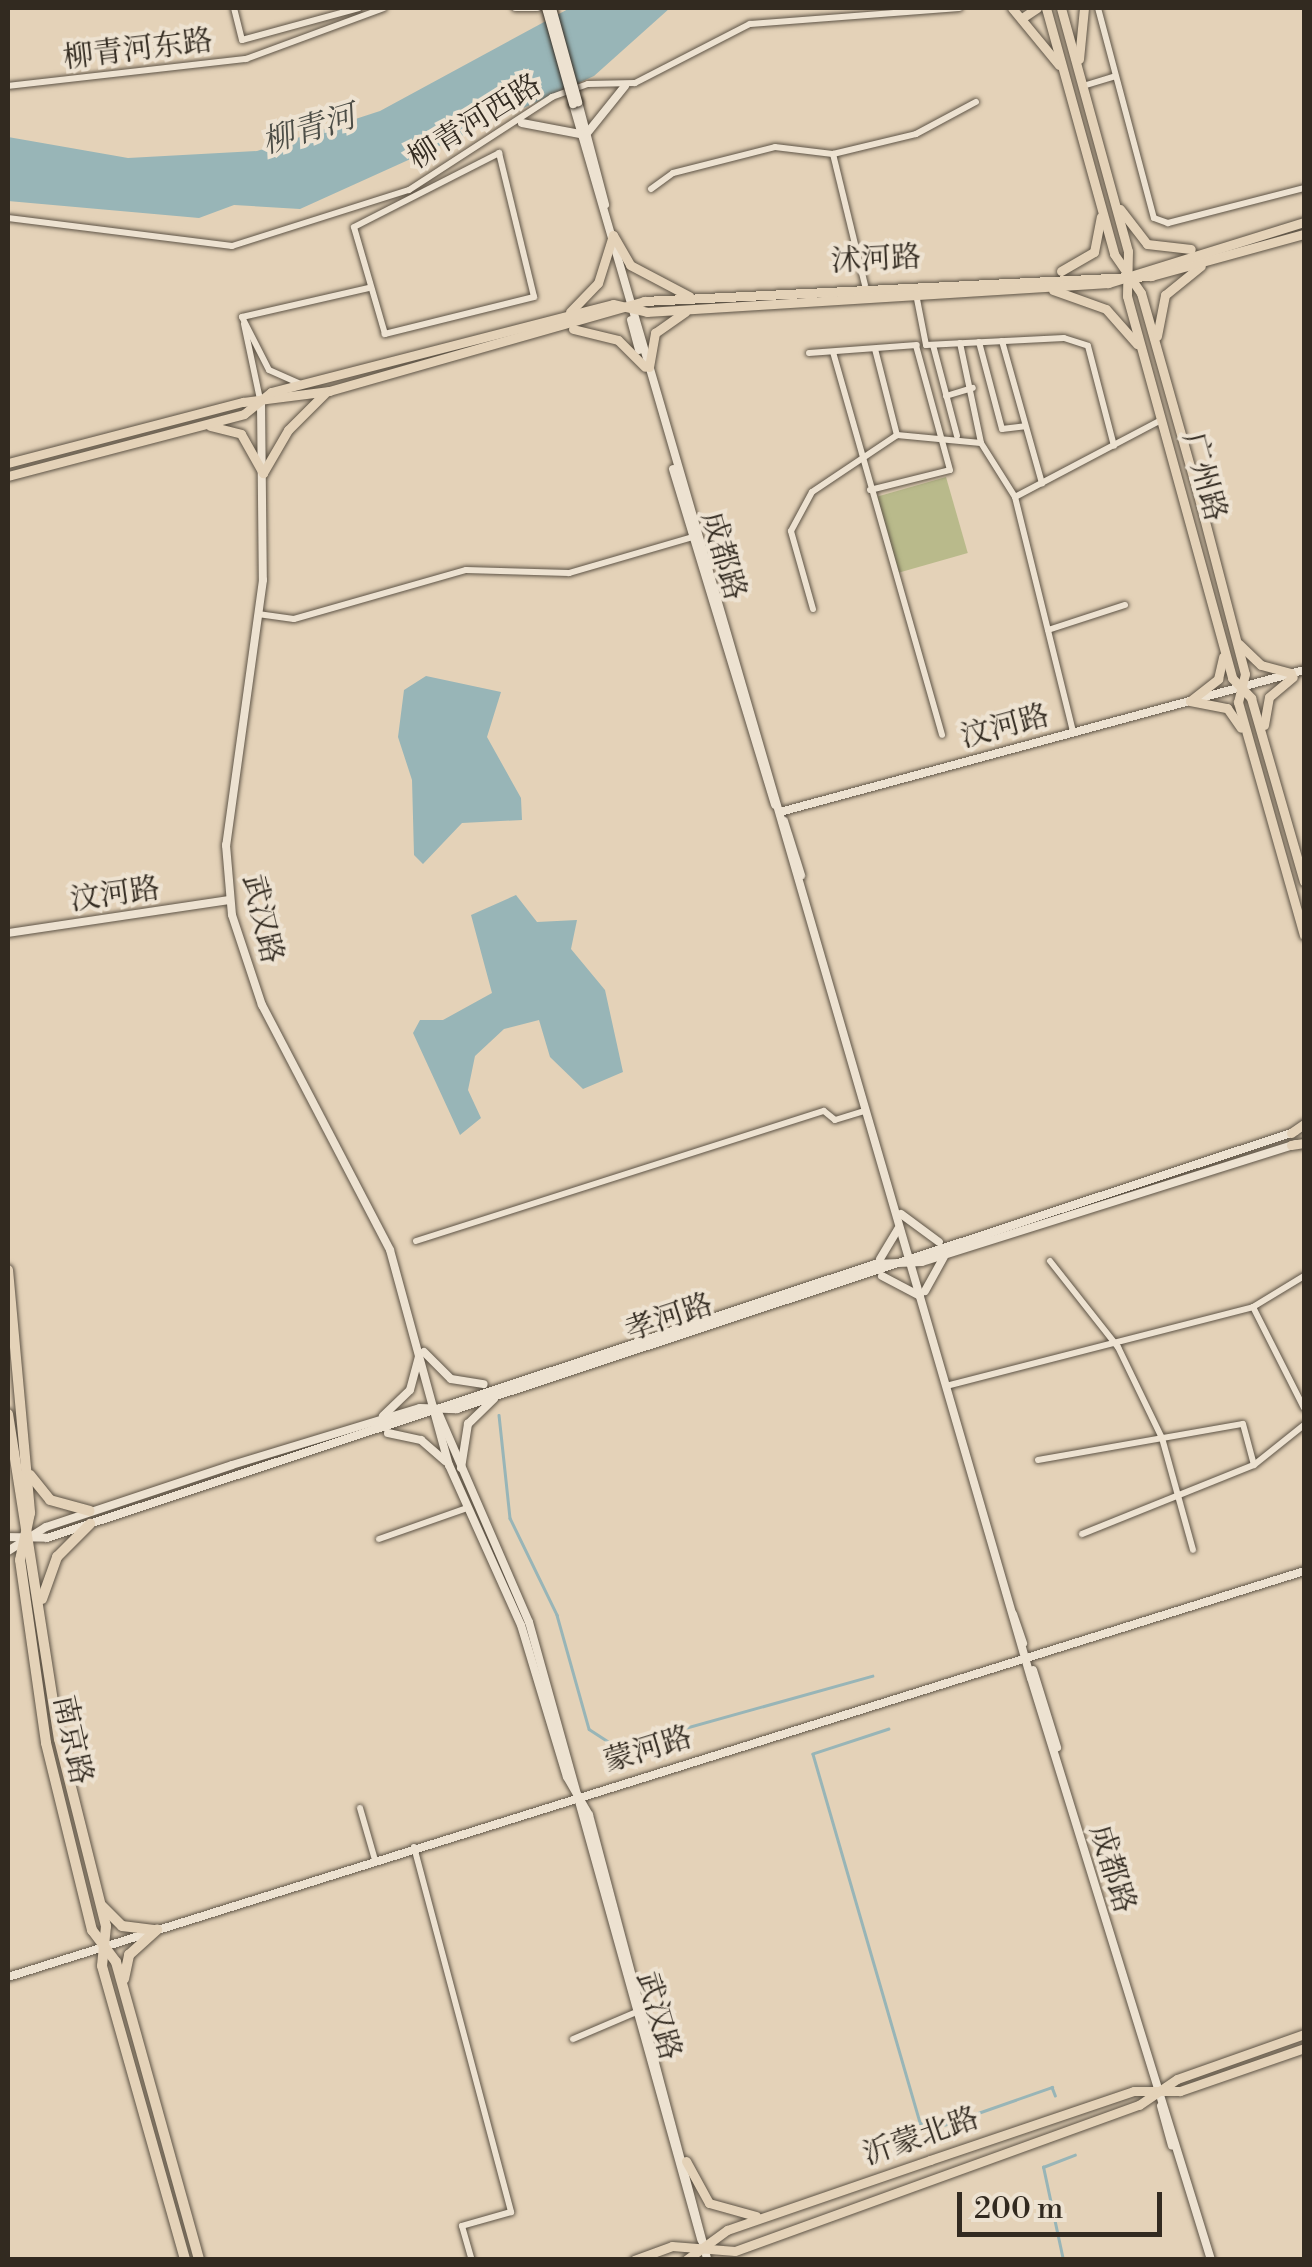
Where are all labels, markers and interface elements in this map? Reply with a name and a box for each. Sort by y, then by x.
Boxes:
street label: 柳青河东路 [61,23,215,77]
street label: 柳青河西路 [402,67,548,177]
water label: 柳青河 [257,98,361,162]
street label: 沭河路 [830,240,922,280]
street label: 广州路 [1175,429,1233,525]
street label: 成都路 [693,508,753,604]
street label: 汶河路 [957,698,1053,756]
street label: 汶河路 [68,871,162,919]
street label: 武汉路 [234,871,290,967]
street label: 孝河路 [621,1287,717,1349]
street label: 南京路 [45,1692,99,1788]
street label: 蒙河路 [600,1720,696,1780]
street label: 成都路 [1082,1821,1142,1917]
street label: 武汉路 [628,1968,688,2064]
street label: 沂蒙北路 [858,2100,984,2174]
scale bar [962,2172,1167,2234]
text: 200 m [974,2190,1063,2228]

